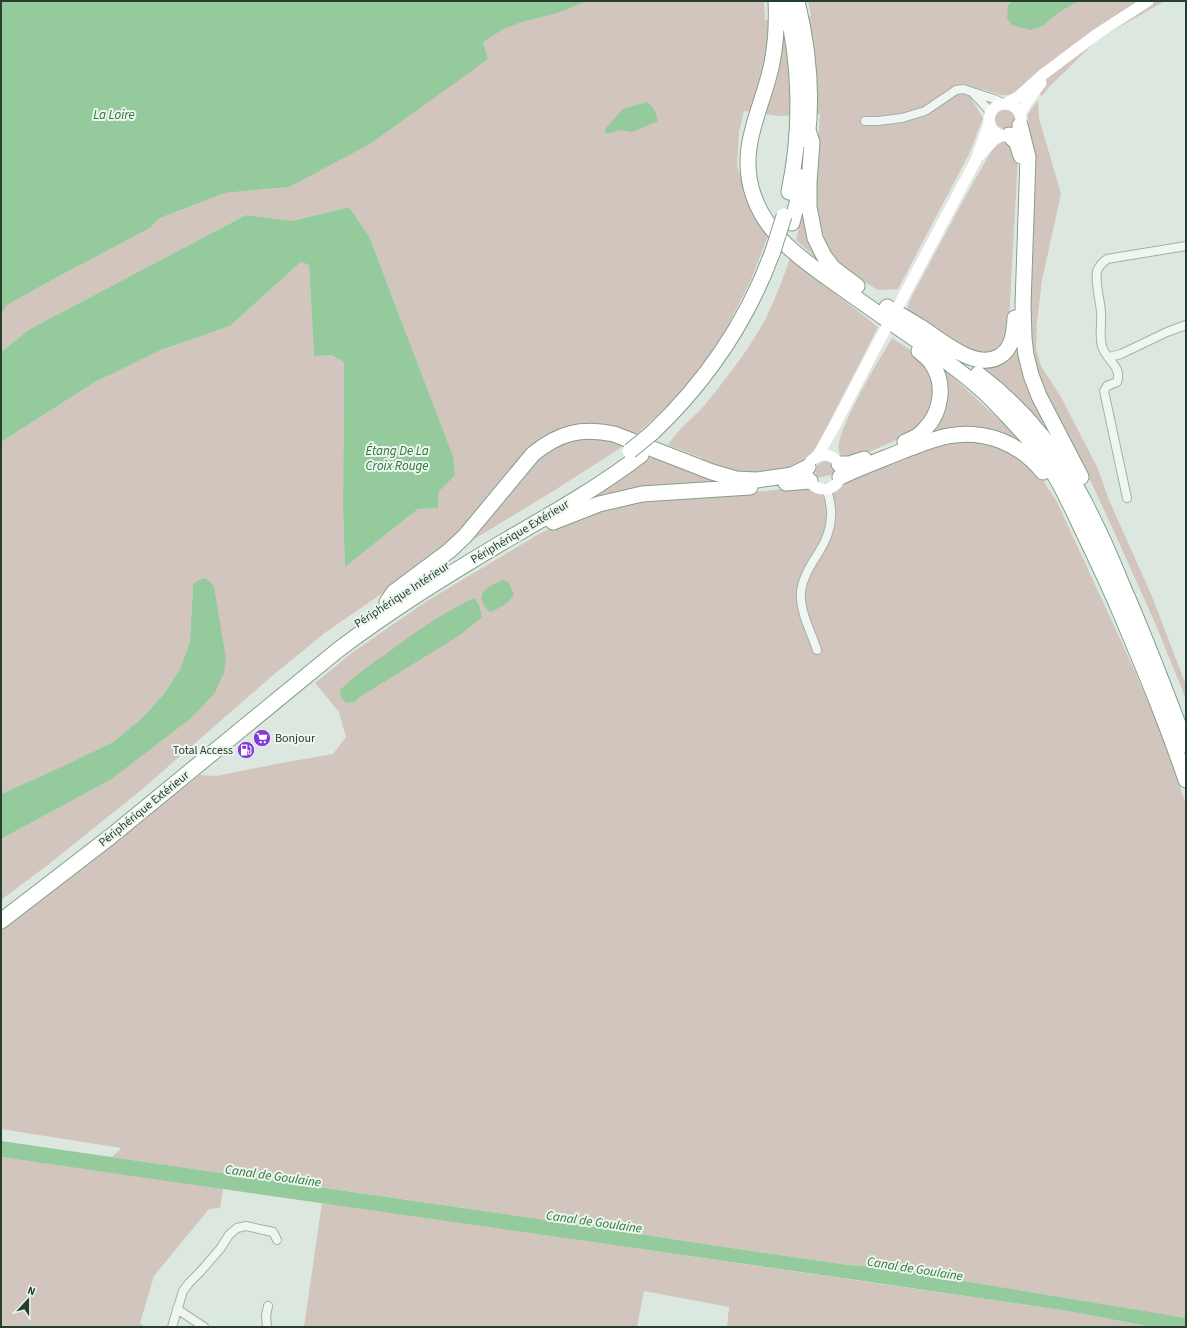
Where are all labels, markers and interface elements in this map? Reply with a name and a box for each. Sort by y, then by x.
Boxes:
water label: La Loire [93,106,135,124]
water label: Étang De La Croix Rouge [365,442,429,475]
street label: Périphérique Extérieur [468,495,573,568]
street label: Périphérique Intérieur [351,557,454,632]
supermarket icon: Bonjour [252,728,272,748]
place label: Bonjour [275,730,316,747]
fuel station icon: Total Access [236,740,256,760]
place label: Total Access [173,742,233,759]
street label: Périphérique Extérieur [95,767,194,851]
water label: Canal de Goulaine [224,1160,322,1192]
water label: Canal de Goulaine [545,1206,643,1238]
water label: Canal de Goulaine [866,1253,964,1285]
north arrow [8,1280,48,1320]
text: N [25,1283,38,1299]

